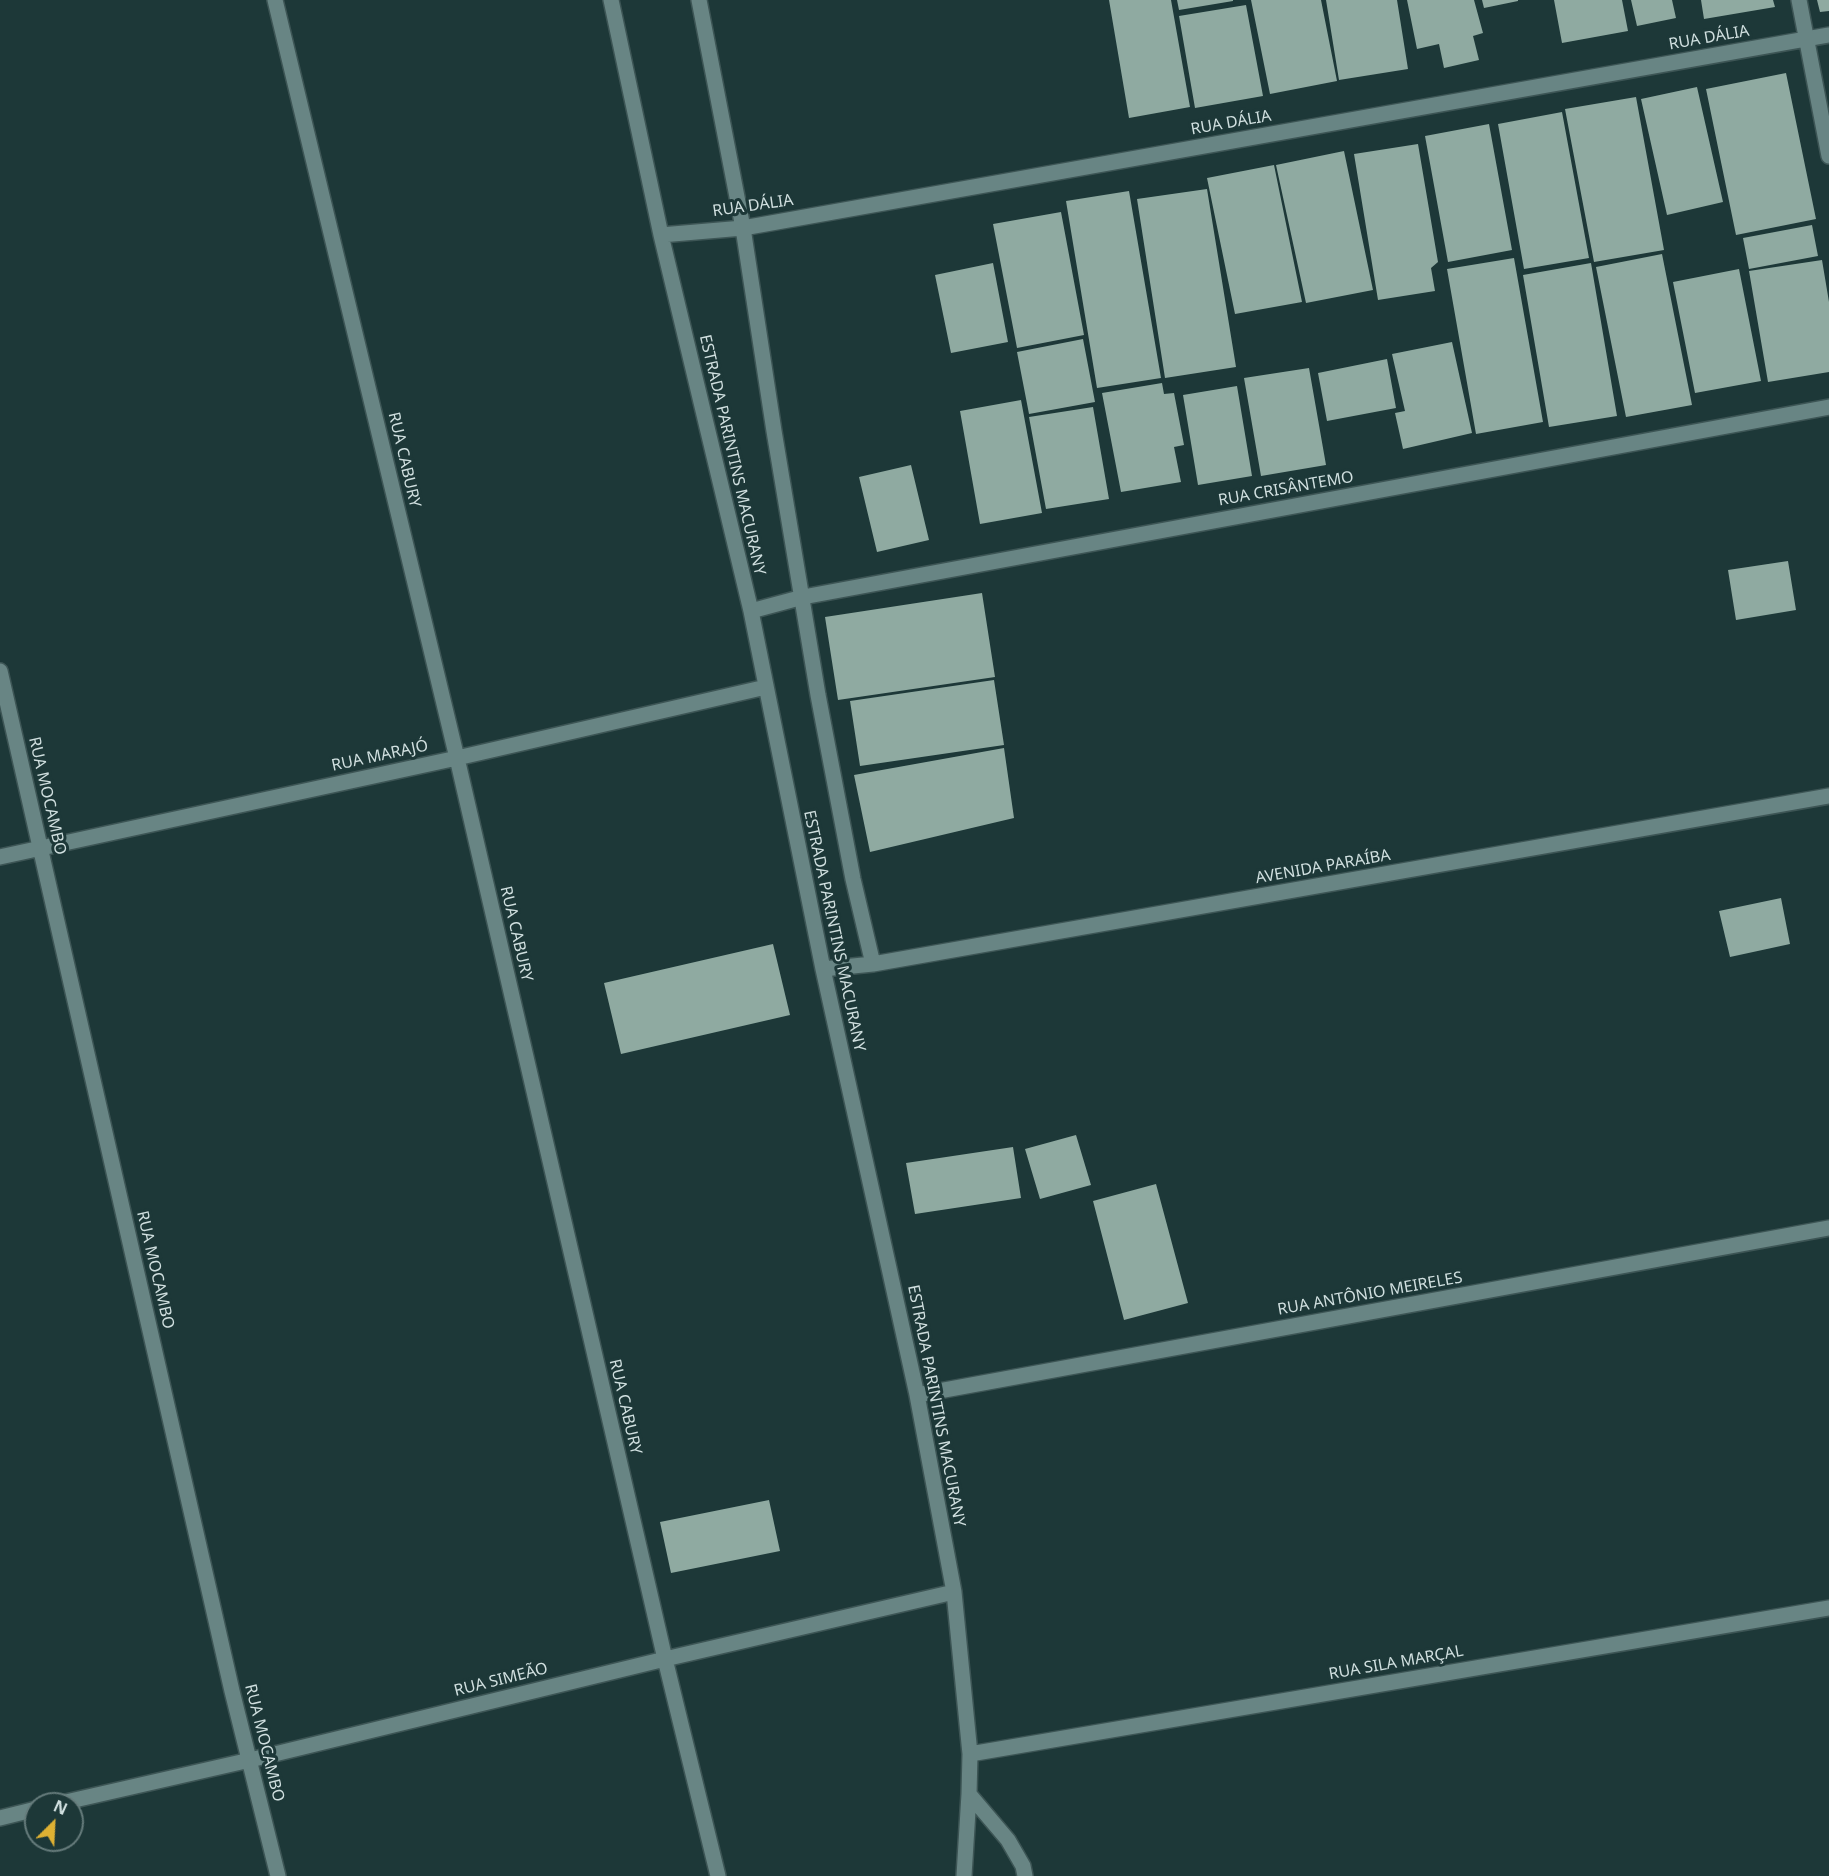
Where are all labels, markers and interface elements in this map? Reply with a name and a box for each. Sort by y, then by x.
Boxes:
street label: RUA DÁLIA [1667,21,1751,55]
street label: RUA DÁLIA [1189,106,1273,140]
street label: RUA DÁLIA [711,191,795,221]
street label: ESTRADA PARINTINS MACURANY [695,333,769,577]
street label: RUA CABURY [384,410,424,510]
street label: RUA CRISÂNTEMO [1217,468,1355,510]
street label: RUA MOCAMBO [24,735,70,857]
street label: RUA MARAJÓ [330,736,430,776]
street label: ESTRADA PARINTINS MACURANY [799,809,869,1053]
street label: AVENIDA PARAÍBA [1254,846,1392,888]
street label: RUA CABURY [496,884,536,984]
street label: RUA MOCAMBO [132,1209,178,1331]
street label: RUA ANTÔNIO MEIRELES [1276,1268,1464,1320]
street label: ESTRADA PARINTINS MACURANY [903,1283,969,1529]
street label: RUA CABURY [605,1357,645,1457]
street label: RUA SILA MARÇAL [1327,1642,1465,1684]
street label: RUA SIMEÃO [452,1659,550,1701]
street label: RUA MOCAMBO [240,1682,288,1804]
north arrow [24,1792,84,1852]
text: N [50,1795,71,1820]

